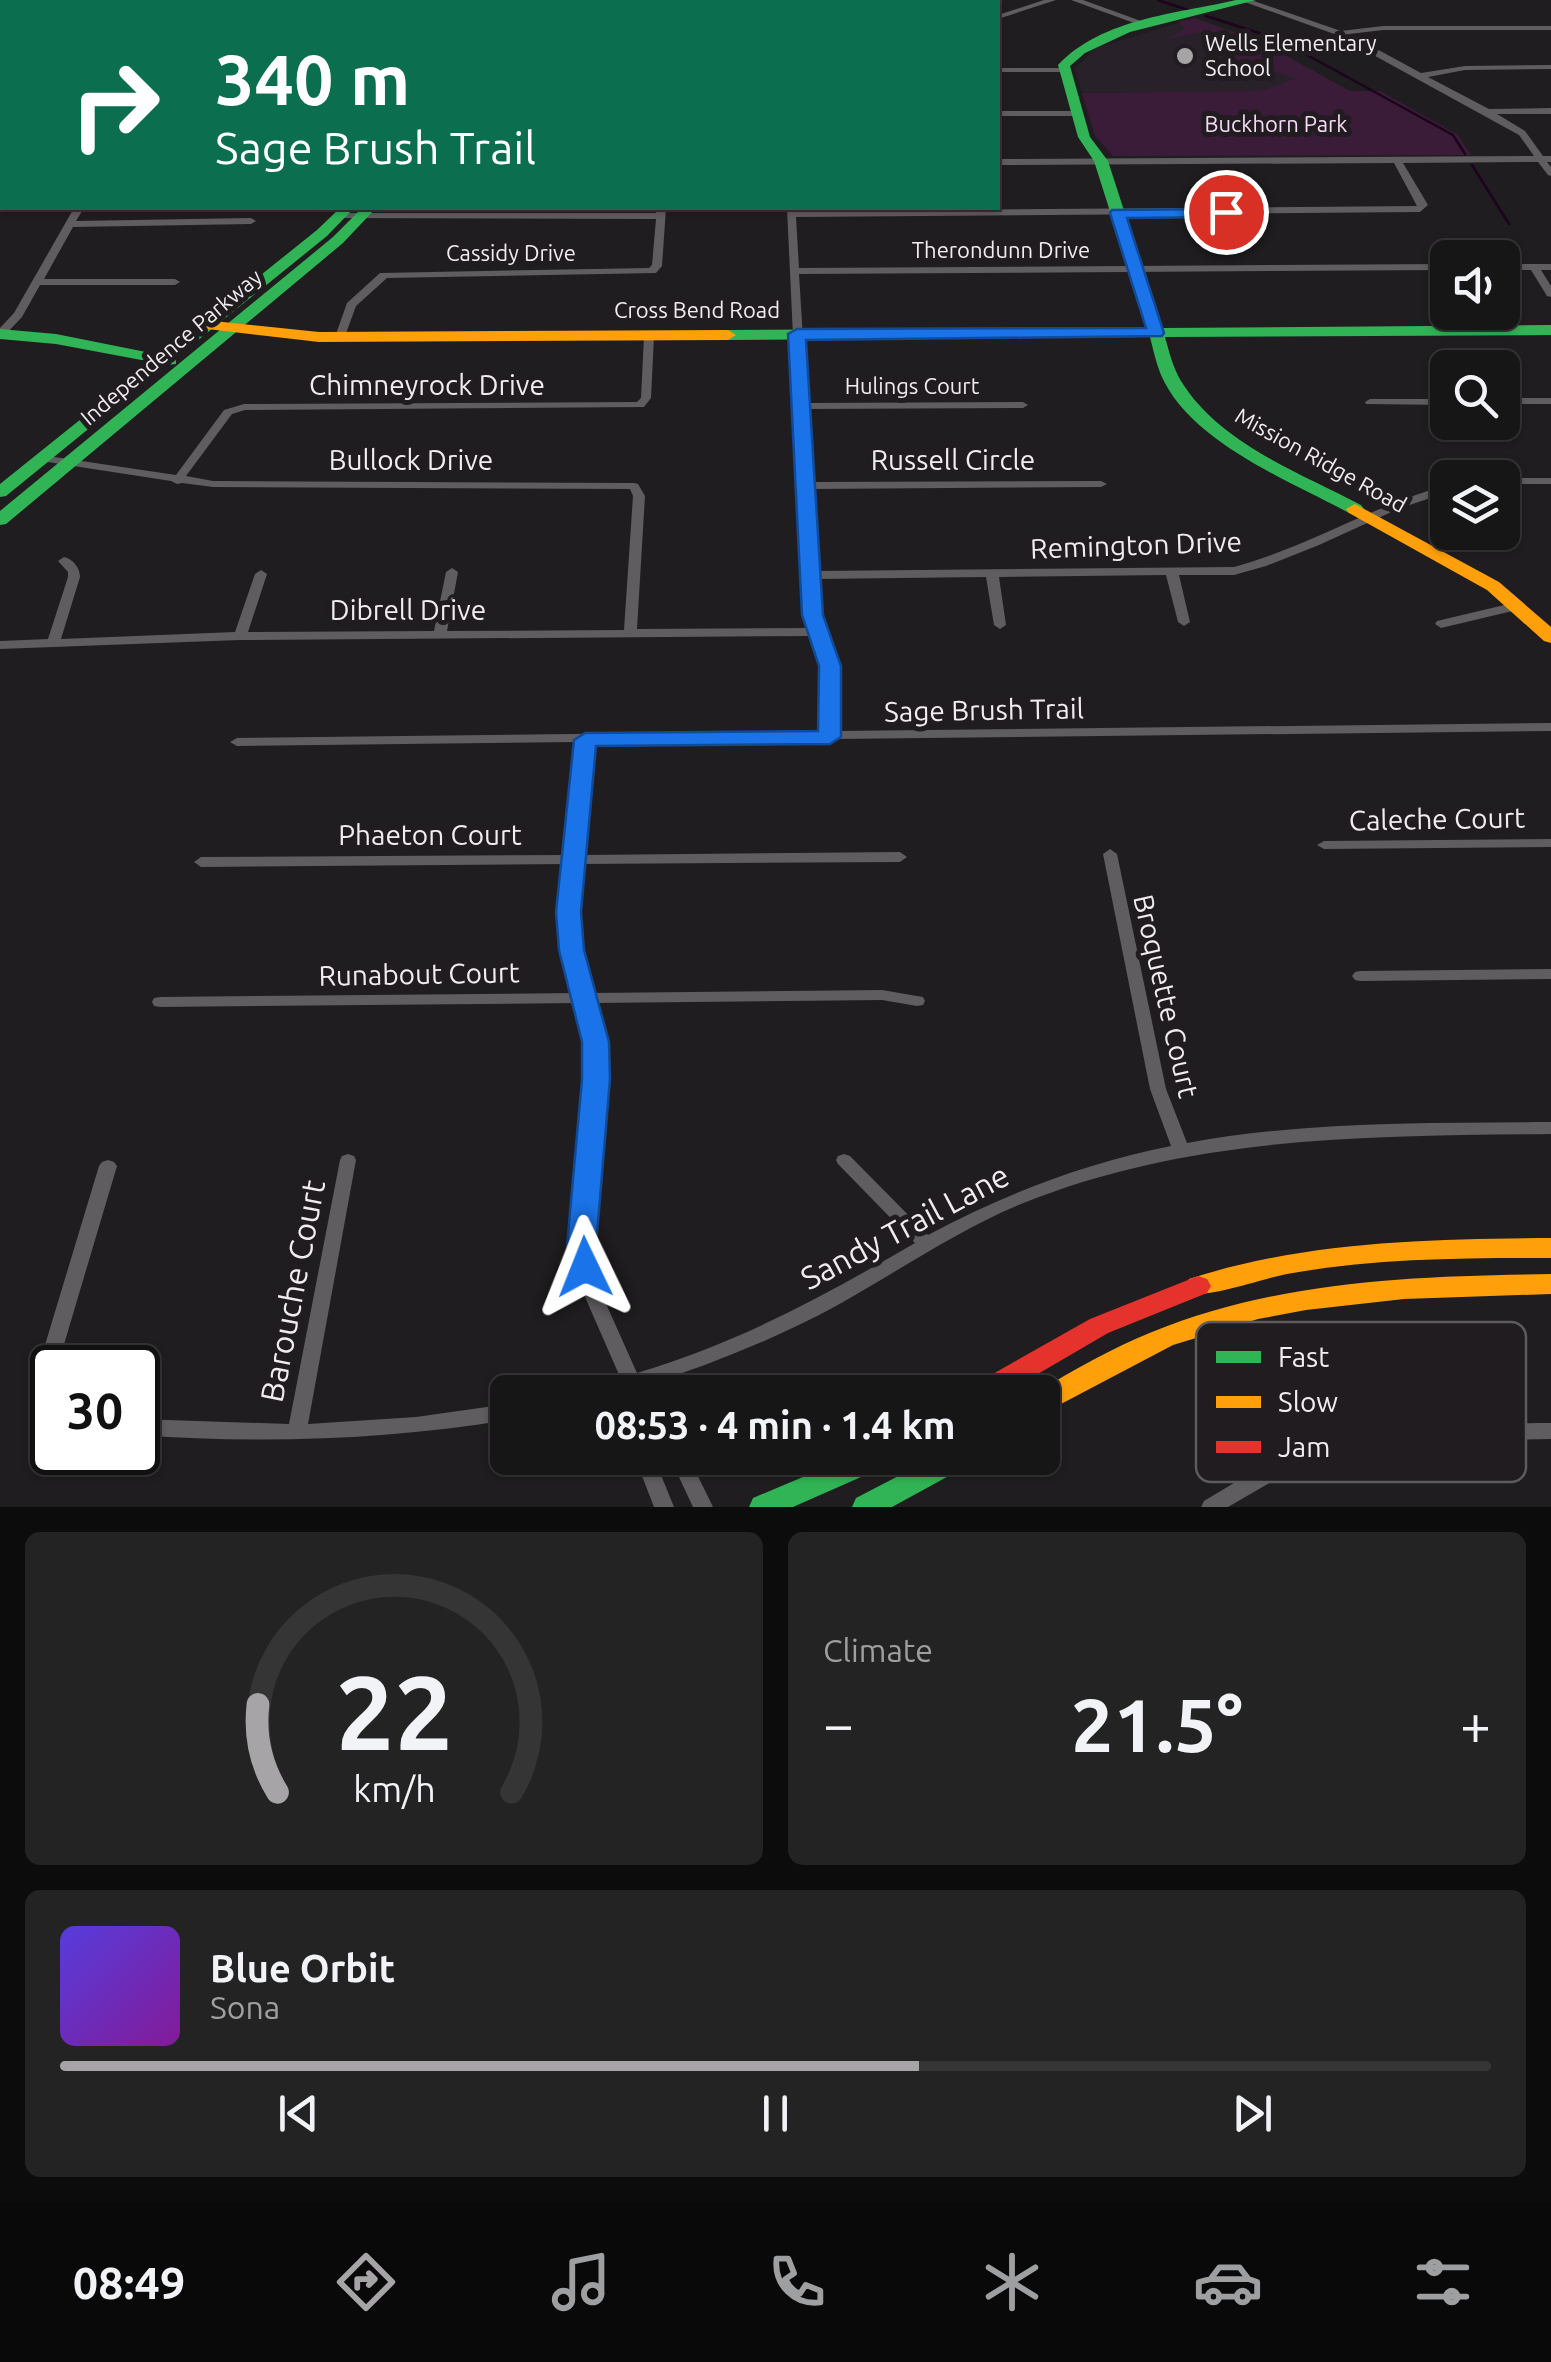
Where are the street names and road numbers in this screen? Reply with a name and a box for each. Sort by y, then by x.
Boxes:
street label: Therondunn Drive [912,237,1090,262]
street label: Cassidy Drive [446,240,576,265]
street label: Independence Parkway [75,263,267,430]
street label: Cross Bend Road [614,297,780,322]
street label: Chimneyrock Drive [309,369,545,400]
street label: Hulings Court [845,373,980,398]
street label: Mission Ridge Road [1231,402,1411,517]
street label: Bullock Drive [329,444,493,475]
street label: Russell Circle [871,444,1035,475]
street label: Remington Drive [1030,525,1242,564]
street label: Dibrell Drive [330,594,486,625]
street label: Sage Brush Trail [884,692,1084,727]
street label: Caleche Court [1349,801,1525,836]
street label: Phaeton Court [338,819,522,850]
street label: Broquette Court [1128,891,1205,1100]
street label: Runabout Court [318,956,520,991]
street label: Sandy Trail Lane [794,1156,1015,1296]
street label: Barouche Court [253,1176,331,1405]

